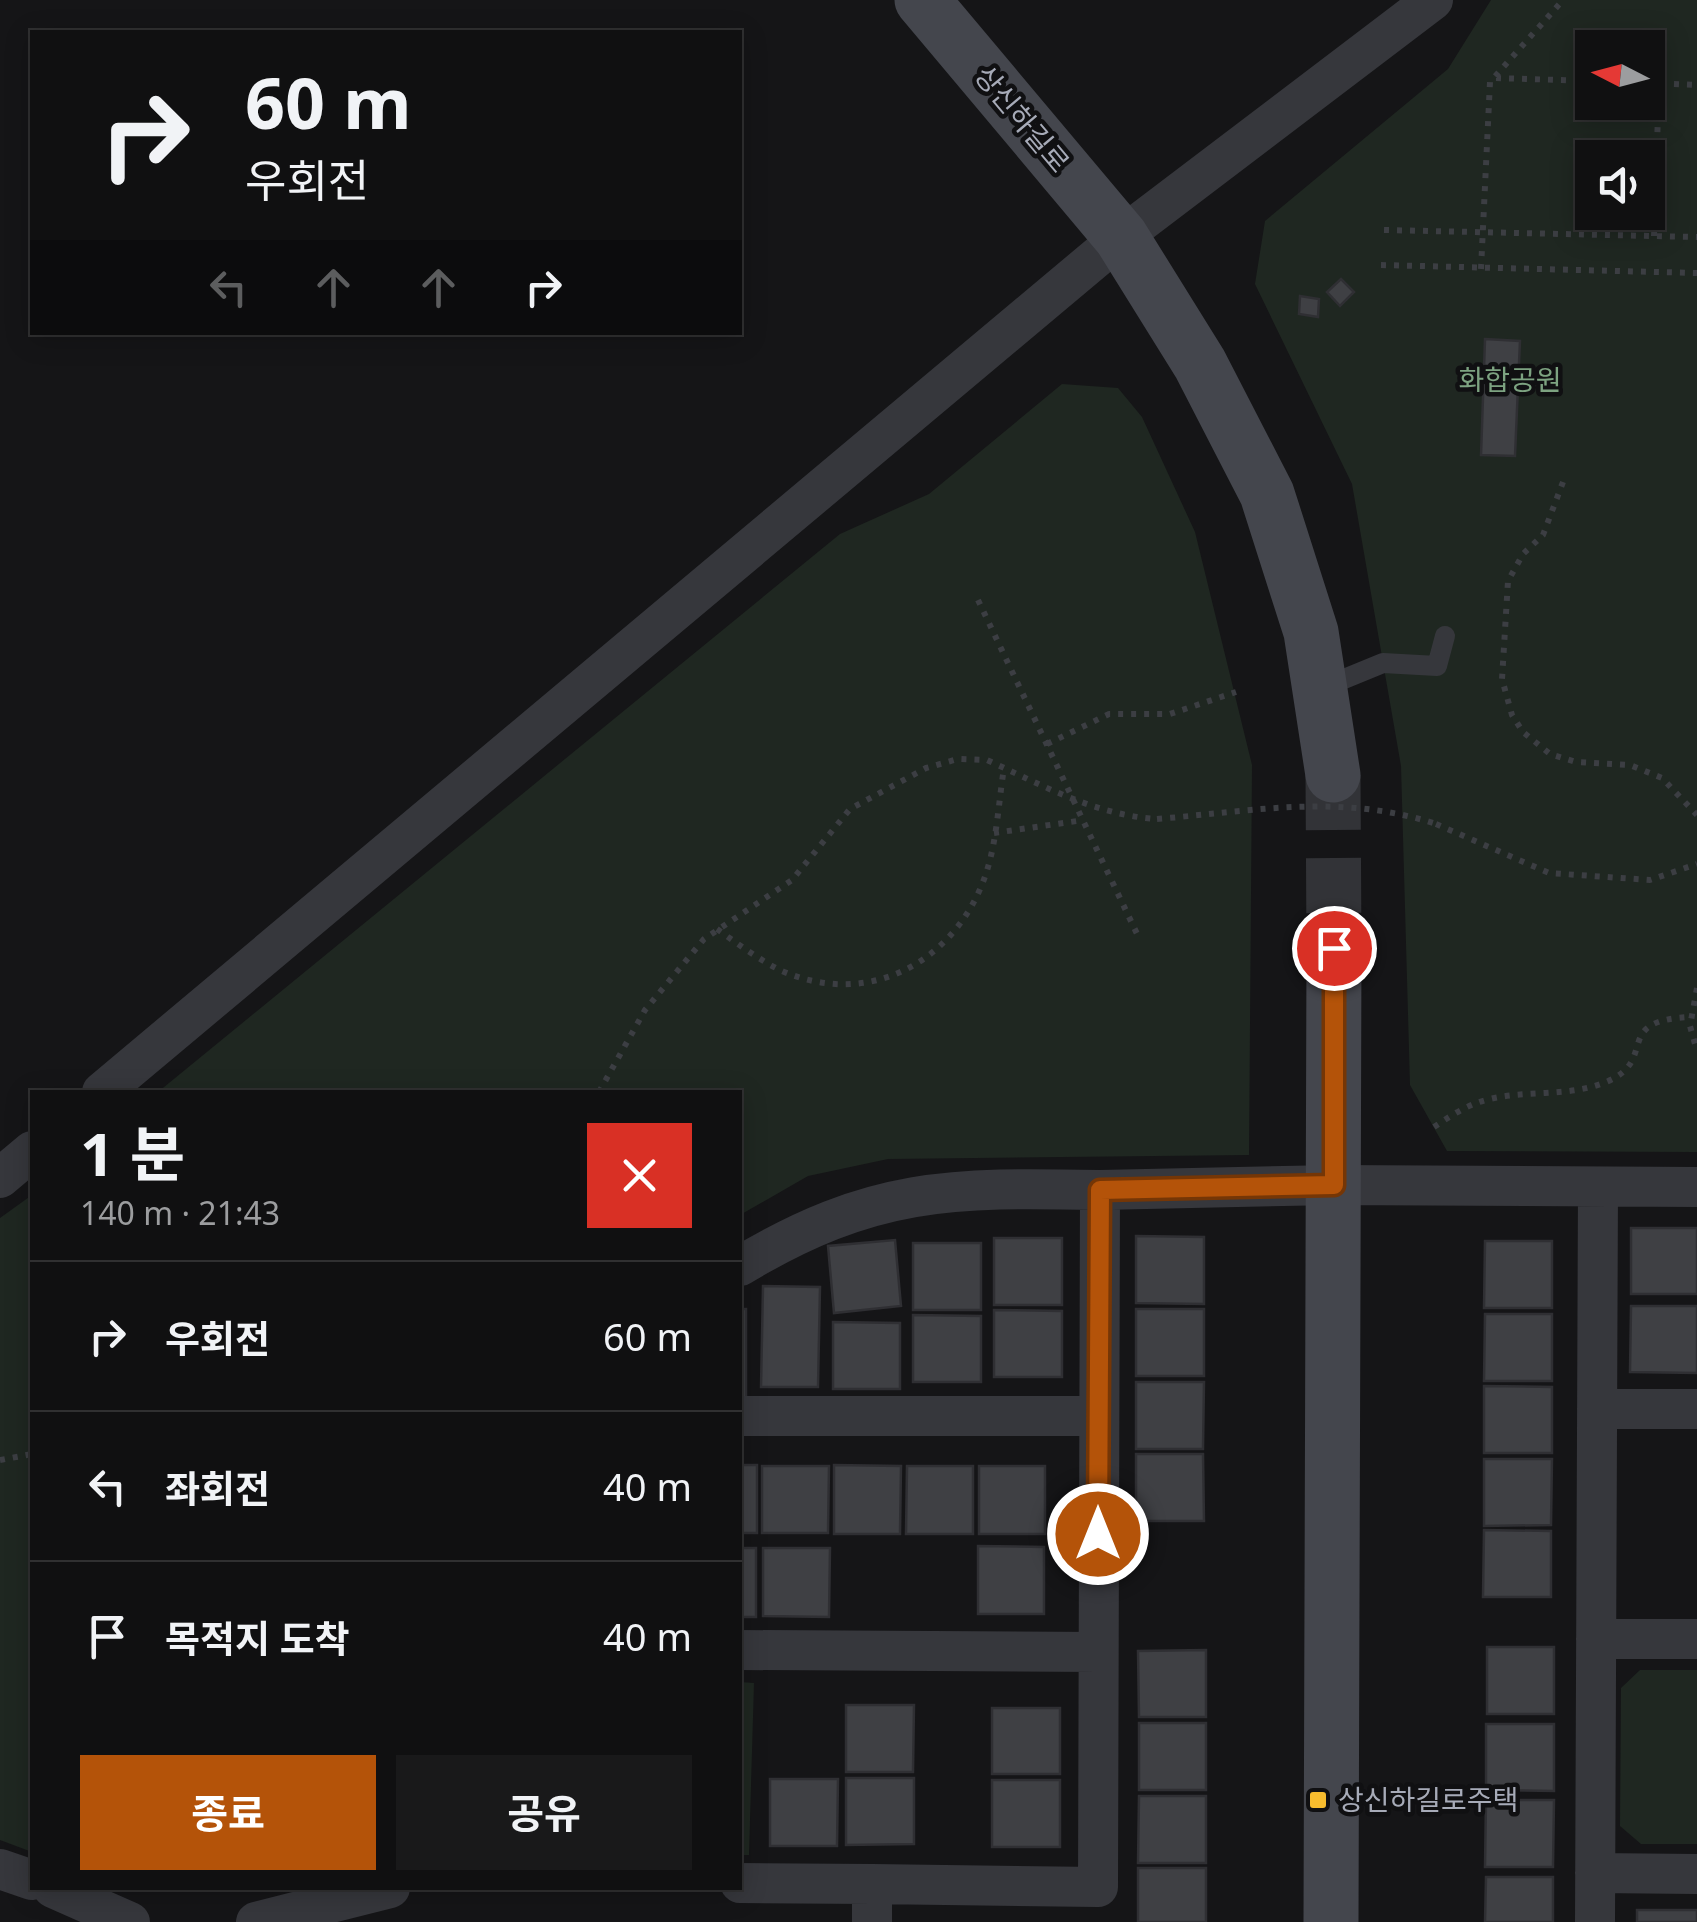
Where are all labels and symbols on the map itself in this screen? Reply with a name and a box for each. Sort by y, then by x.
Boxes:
north arrow [1575,30,1665,120]
street label: 상신하길로 [967,57,1079,180]
park label: 화합공원 [1458,360,1562,398]
pin [1292,906,1377,991]
position arrow [1046,1482,1150,1586]
place label: 상신하길로주택 [1338,1780,1518,1818]
marker: 상신하길로주택 [1307,1789,1329,1811]

